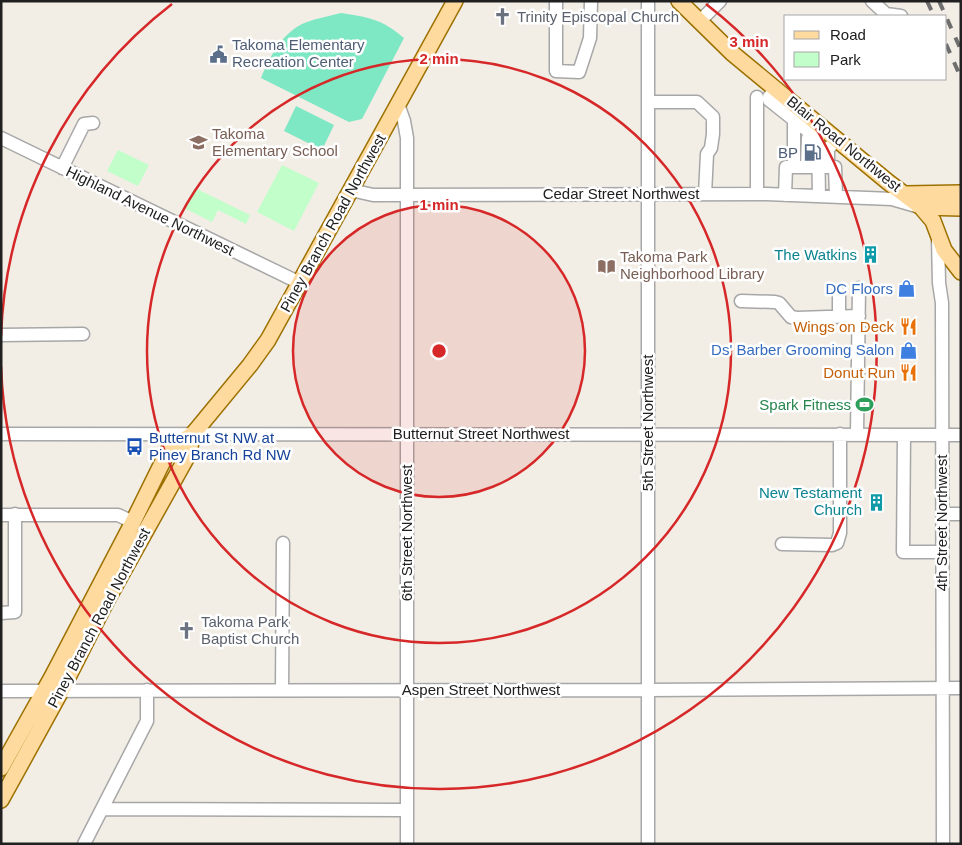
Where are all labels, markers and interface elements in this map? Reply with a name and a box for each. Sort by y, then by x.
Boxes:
church icon: Trinity Episcopal Church [493,7,513,27]
place label: Trinity Episcopal Church [517,8,679,25]
legend [784,15,947,80]
text: Road [830,26,866,43]
text: 3 min [729,33,769,50]
place label: Takoma Elementary Recreation Center [232,36,365,70]
public building icon: Takoma Elementary Recreation Center [208,44,228,64]
text: 2 min [419,50,459,67]
text: Park [830,51,861,68]
street label: Blair Road Northwest [784,92,905,195]
place label: Takoma Elementary School [212,125,338,159]
street label: Piney Branch Road Northwest [276,130,389,315]
school or university icon: Takoma Elementary School [188,133,208,153]
fuel station icon: BP [802,143,822,163]
place label: BP [778,144,798,161]
street label: Highland Avenue Northwest [63,162,238,259]
street label: Cedar Street Northwest [543,185,700,202]
text: 1 min [419,196,459,213]
building icon: The Watkins [861,245,881,265]
place label: The Watkins [774,246,857,263]
place label: Takoma Park Neighborhood Library [620,248,765,282]
library icon: Takoma Park Neighborhood Library [596,256,616,276]
shop icon: DC Floors [897,279,917,299]
place label: DC Floors [825,280,893,297]
restaurant icon: Wings on Deck [898,317,918,337]
place label: Wings on Deck [793,318,894,335]
shop icon: Ds' Barber Grooming Salon [898,340,918,360]
place label: Ds' Barber Grooming Salon [711,341,894,358]
centre of rings [430,342,448,360]
street label: 5th Street Northwest [639,354,656,491]
restaurant icon: Donut Run [899,363,919,383]
place label: Donut Run [823,364,895,381]
sports icon: Spark Fitness [855,395,875,415]
place label: Spark Fitness [759,396,851,413]
street label: Butternut Street Northwest [393,425,570,442]
place label: Butternut St NW at Piney Branch Rd NW [149,429,292,463]
bus stop icon: Butternut St NW at Piney Branch Rd NW [125,437,145,457]
street label: 4th Street Northwest [933,454,950,591]
street label: 6th Street Northwest [398,464,415,601]
place label: New Testament Church [759,484,863,518]
building icon: New Testament Church [866,492,886,512]
street label: Piney Branch Road Northwest [44,524,154,710]
place label: Takoma Park Baptist Church [201,613,299,647]
church icon: Takoma Park Baptist Church [177,621,197,641]
street label: Aspen Street Northwest [402,681,561,698]

